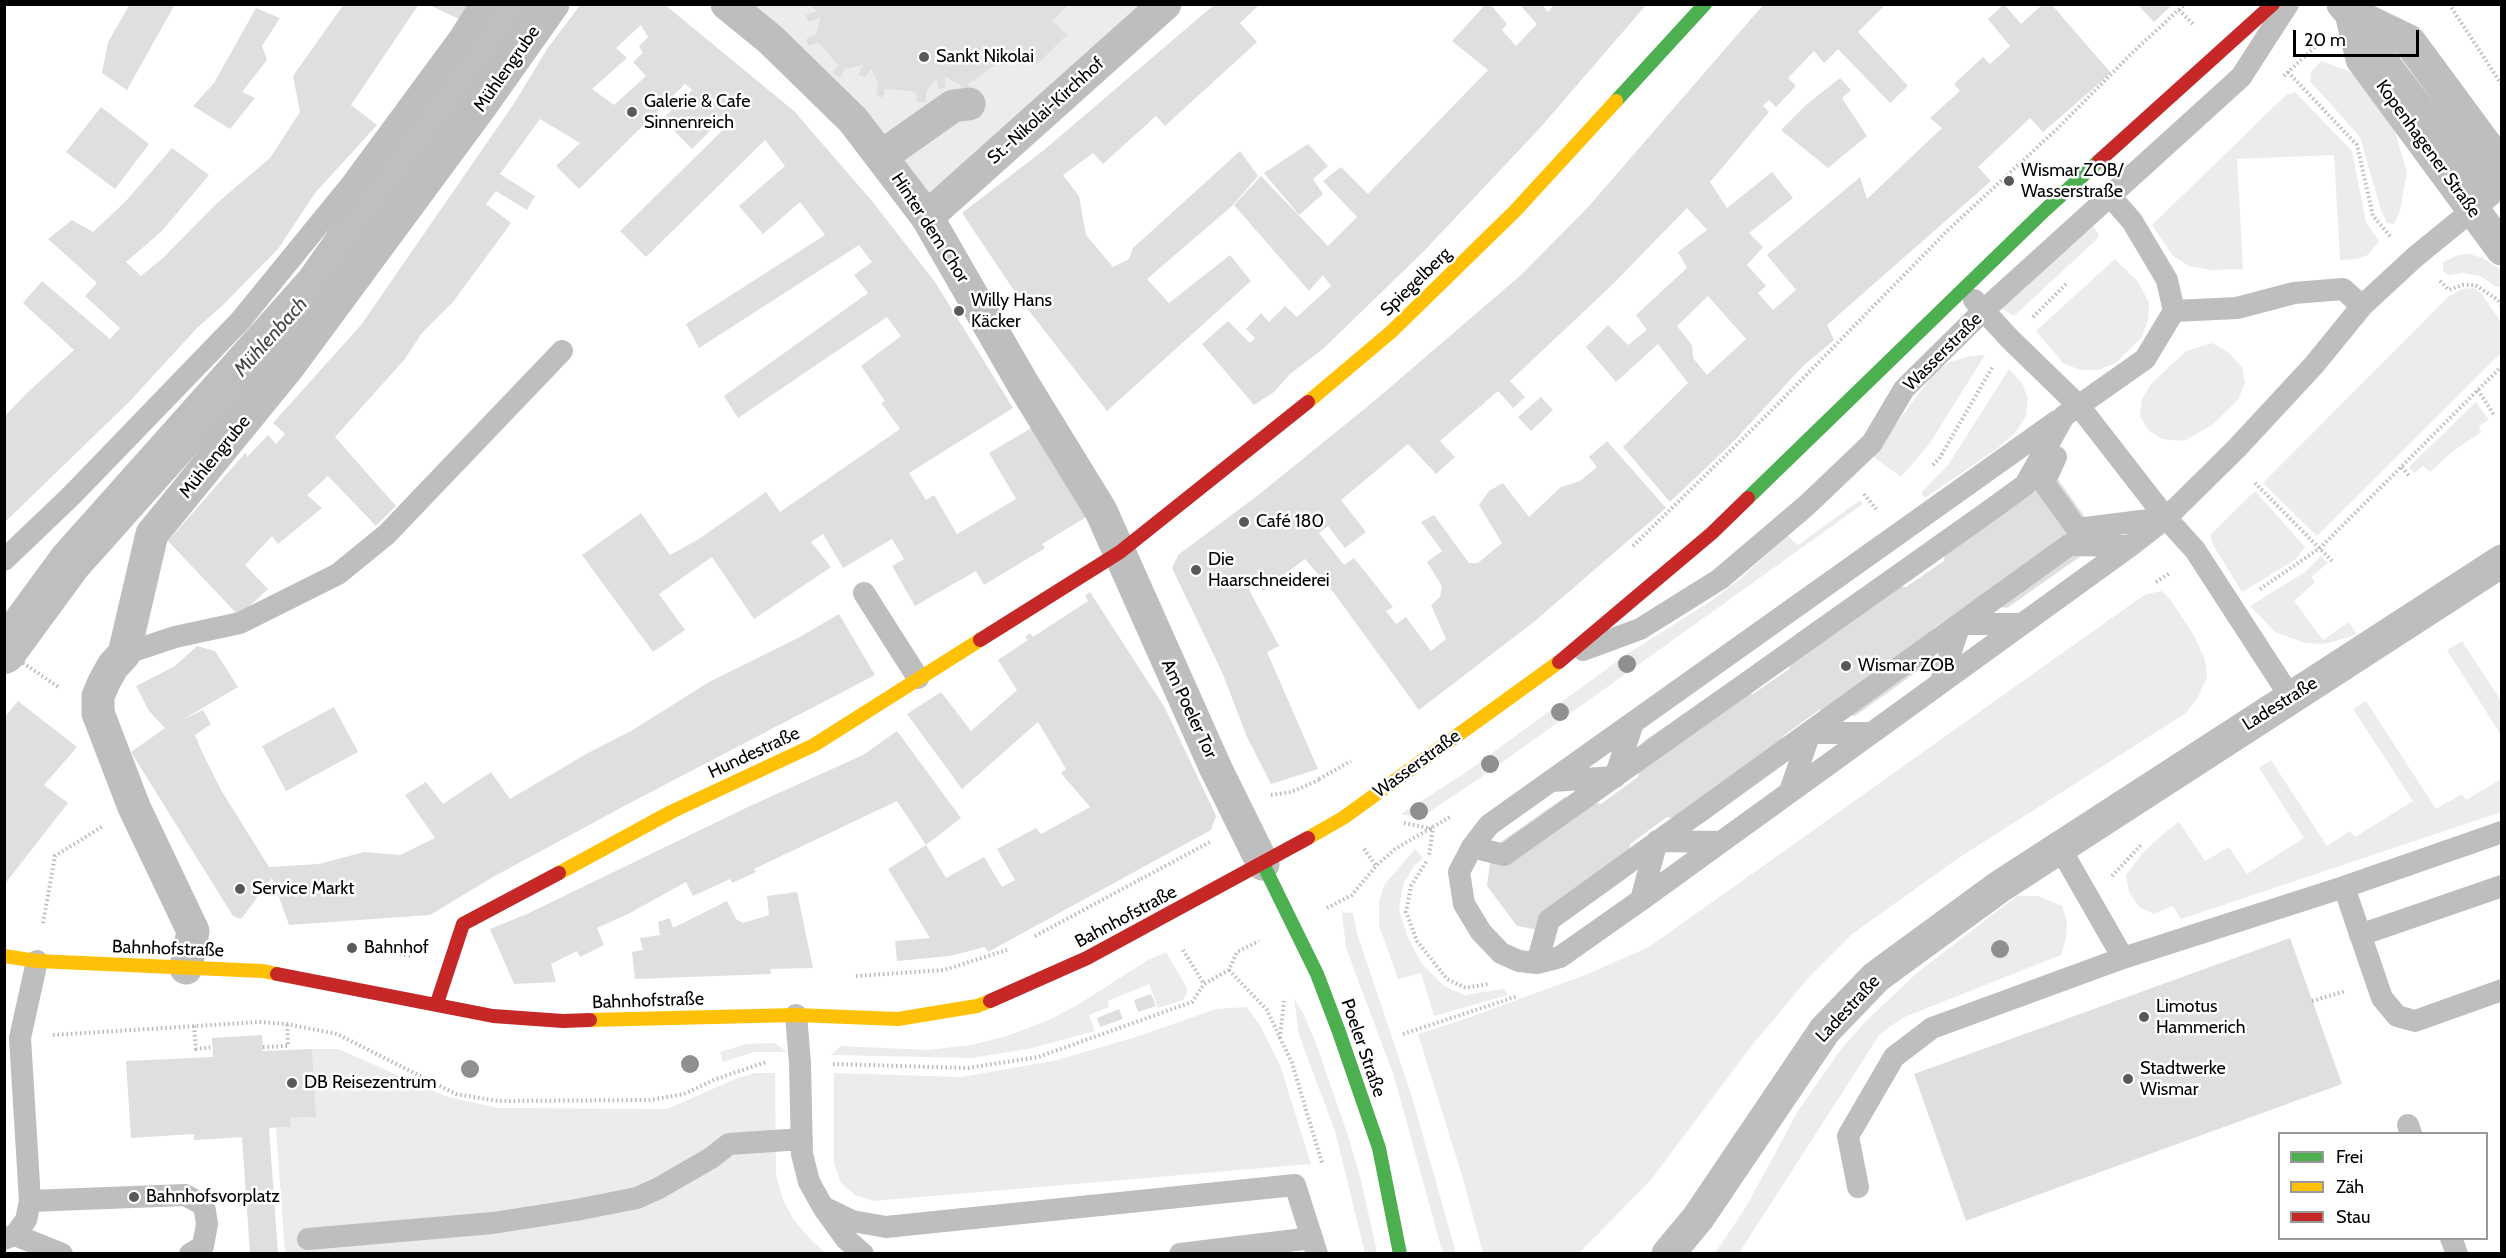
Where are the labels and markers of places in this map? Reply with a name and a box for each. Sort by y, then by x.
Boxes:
place label: Sankt Nikolai [936,46,1034,68]
marker: Sankt Nikolai [917,50,931,64]
place label: Galerie & Cafe Sinnenreich [644,91,751,134]
marker: Galerie & Cafe Sinnenreich [625,105,639,119]
place label: Wismar ZOB/ Wasserstraße [2021,160,2123,202]
marker: Wismar ZOB/ Wasserstraße [2002,174,2016,188]
place label: Willy Hans Käcker [971,290,1052,332]
marker: Willy Hans Käcker [952,304,966,318]
place label: Café 180 [1256,511,1324,533]
marker: Café 180 [1237,515,1251,529]
place label: Die Haarschneiderei [1208,549,1330,592]
marker: Die Haarschneiderei [1189,563,1203,577]
place label: Wismar ZOB [1858,655,1955,677]
marker: Wismar ZOB [1839,659,1853,673]
place label: Service Markt [252,878,354,900]
marker: Service Markt [233,882,247,896]
place label: Bahnhof [364,937,429,959]
marker: Bahnhof [345,941,359,955]
place label: Limotus Hammerich [2156,996,2245,1038]
marker: Limotus Hammerich [2137,1010,2151,1024]
place label: Stadtwerke Wismar [2140,1058,2226,1100]
place label: DB Reisezentrum [304,1072,436,1094]
marker: Stadtwerke Wismar [2121,1072,2135,1086]
marker: DB Reisezentrum [285,1076,299,1090]
place label: Bahnhofsvorplatz [146,1186,280,1208]
marker: Bahnhofsvorplatz [127,1190,141,1204]

